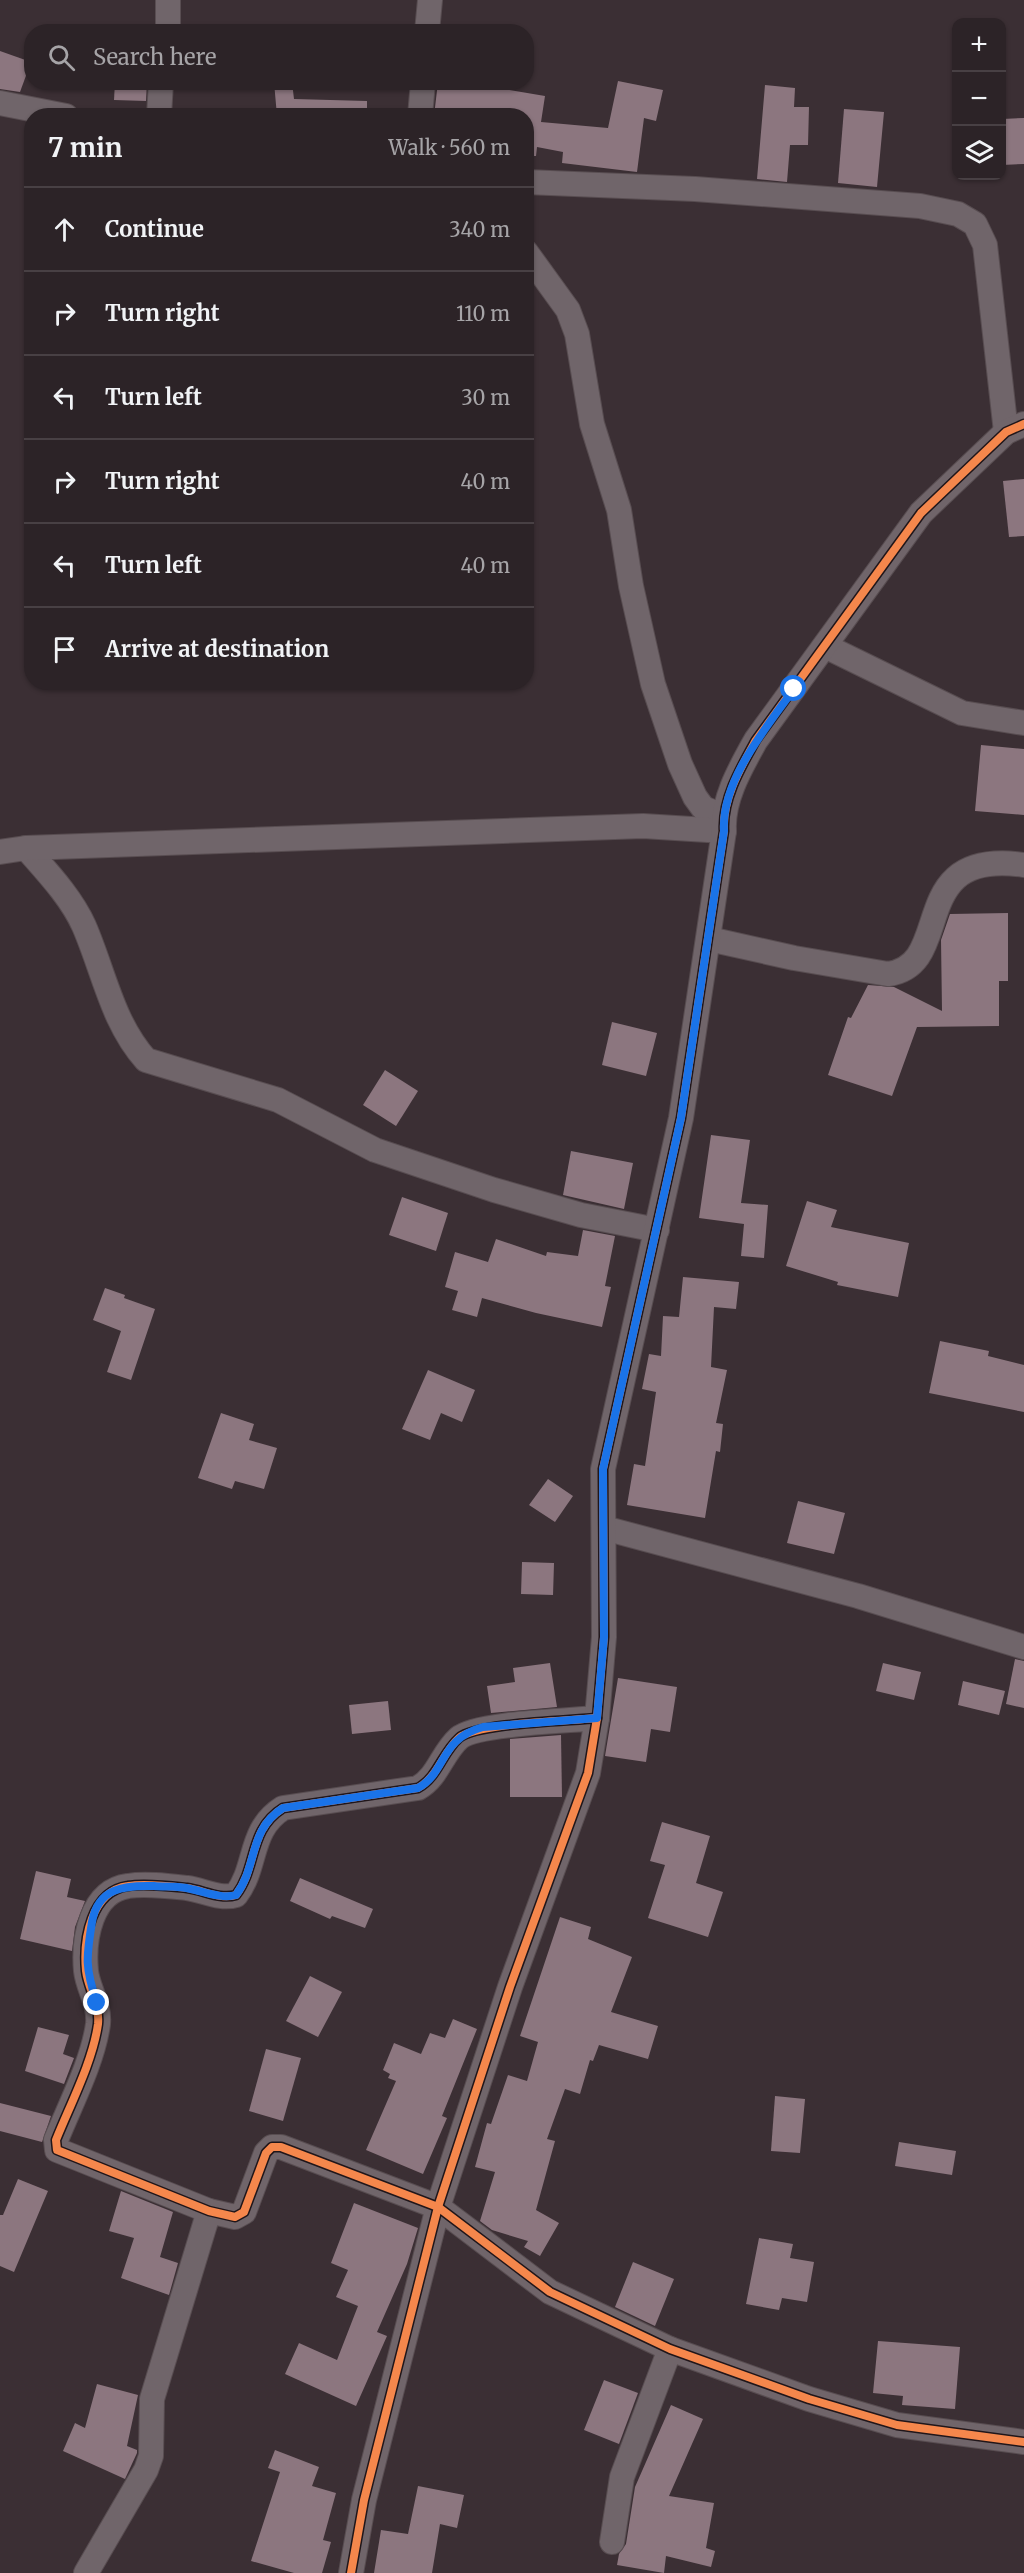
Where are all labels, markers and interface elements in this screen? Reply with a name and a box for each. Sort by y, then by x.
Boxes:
map controls [952,18,1006,180]
button: + [952,18,1006,72]
search box [24,24,534,90]
icon: search [45,41,78,74]
text: Search here [93,43,216,71]
button: − [952,72,1006,126]
button: layers [952,126,1006,180]
text: 7 min [48,131,122,164]
text: Walk · 560 m [389,135,510,160]
icon: ahead [48,213,81,246]
text: Continue [105,215,204,243]
text: 340 m [449,217,510,242]
icon: right [48,297,81,330]
text: Turn right [105,299,219,327]
text: 110 m [456,301,510,326]
icon: left [48,381,81,414]
text: Turn left [105,383,202,411]
text: 30 m [461,385,510,410]
icon: right [48,465,81,498]
text: Turn right [105,467,219,495]
text: 40 m [460,469,510,494]
icon: left [48,549,81,582]
text: Turn left [105,551,202,579]
text: 40 m [460,553,510,578]
icon: arrive [48,633,81,666]
text: Arrive at destination [105,635,329,663]
route start [780,675,806,701]
route end [83,1989,109,2015]

